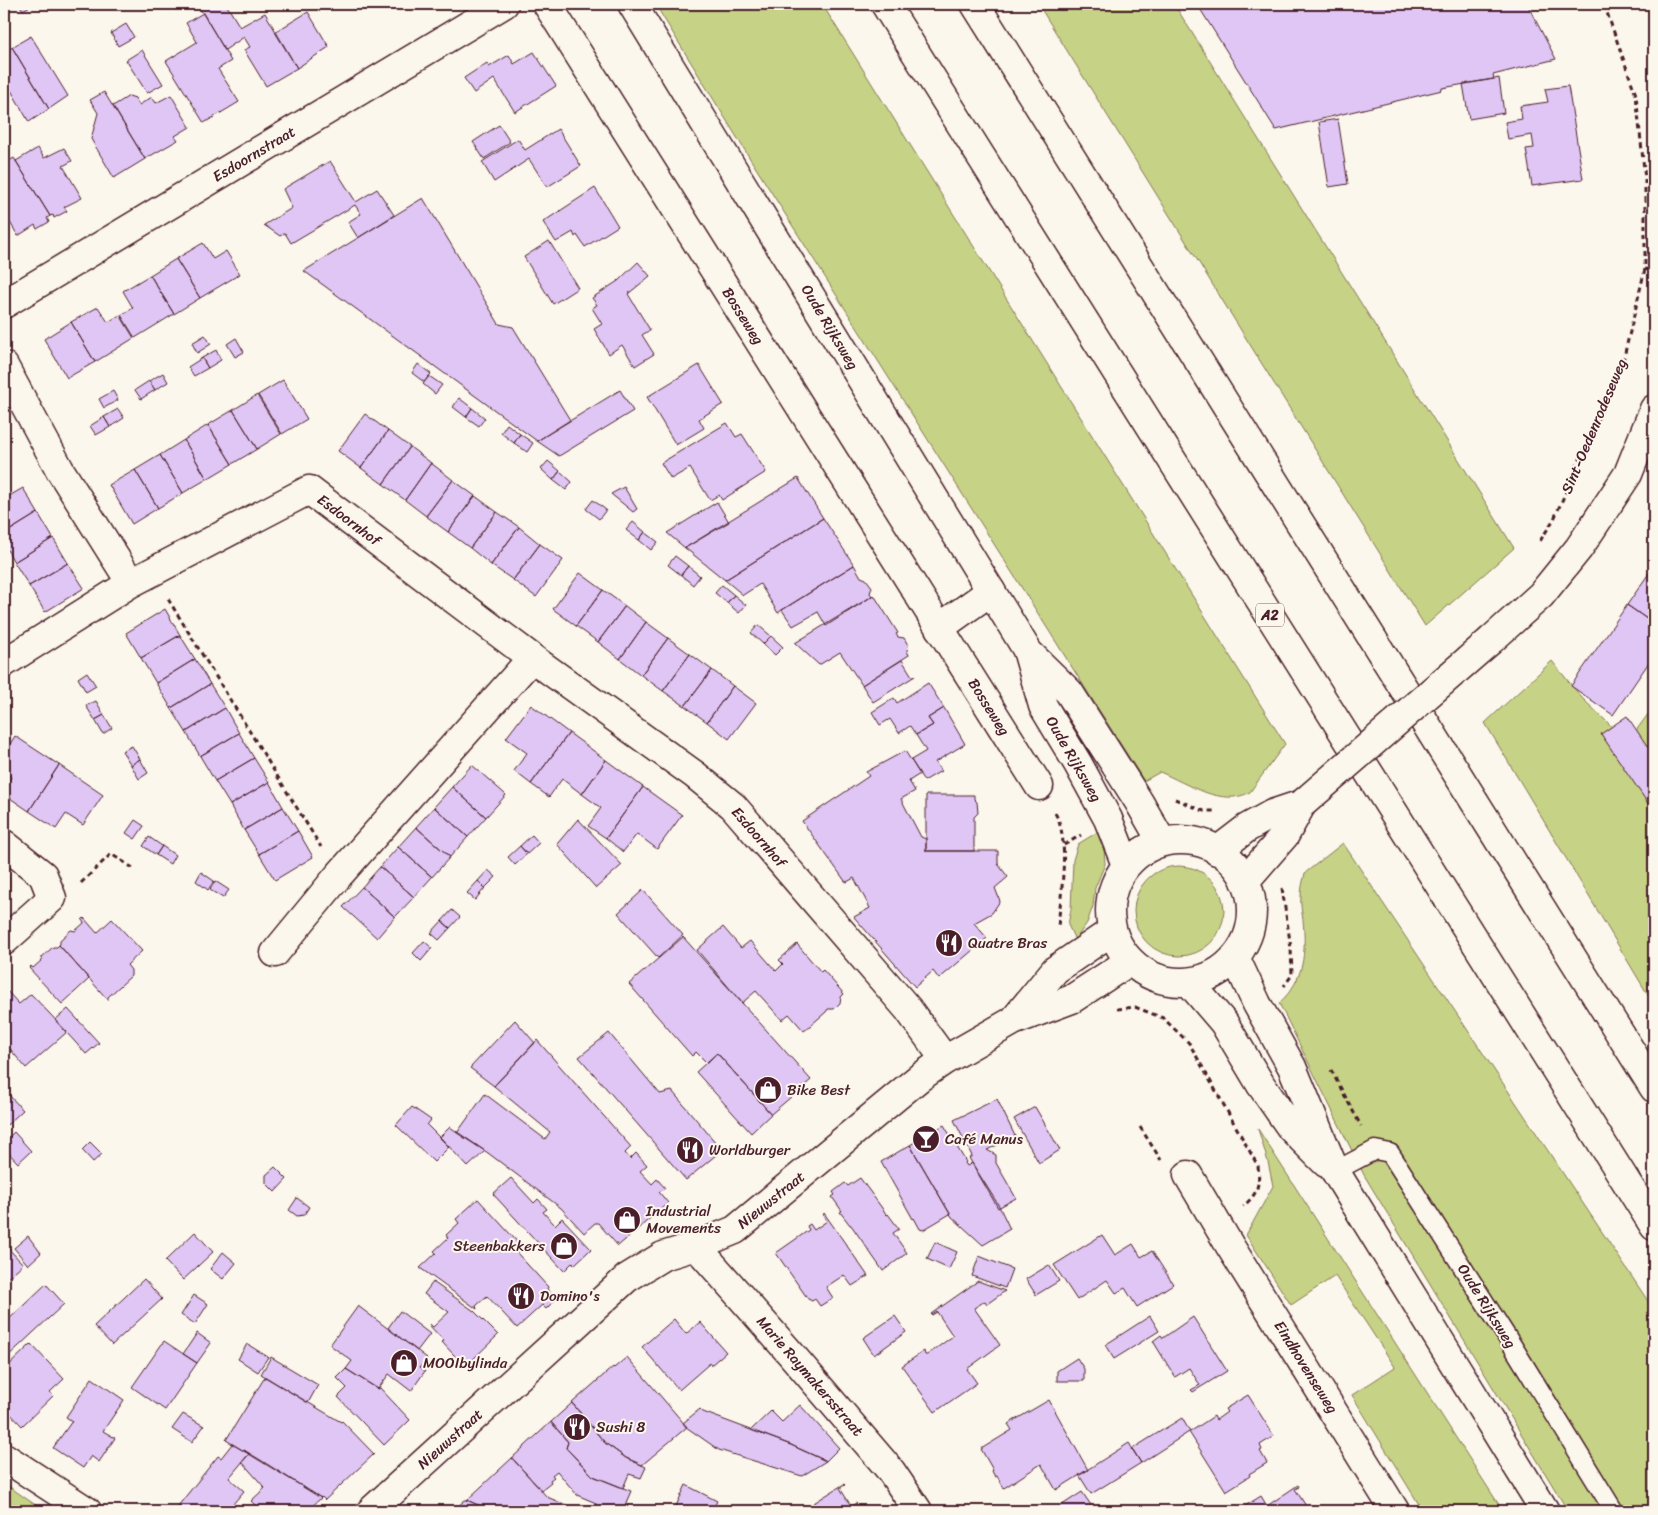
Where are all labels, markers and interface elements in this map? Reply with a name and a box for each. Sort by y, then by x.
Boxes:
street label: Esdoornstraat [207,119,301,189]
street label: Oude Rijksweg [794,279,866,375]
street label: Bosseweg [715,282,771,350]
street label: Sint-Oedenrodeseweg [1554,354,1634,498]
street label: Esdoornhof [311,487,388,554]
road number: A2 [1256,604,1284,626]
street label: Bosseweg [961,673,1017,741]
street label: Oude Rijksweg [1039,711,1109,807]
street label: Esdoornhof [725,800,794,875]
restaurant icon: Quatre Bras [934,928,964,958]
place label: Quatre Bras [968,930,1047,956]
shop icon: Bike Best [753,1075,783,1105]
place label: Bike Best [787,1077,851,1103]
bar icon: Café Manus [911,1124,941,1154]
place label: Café Manus [945,1126,1024,1152]
restaurant icon: Worldburger [675,1135,705,1165]
place label: Worldburger [709,1137,791,1163]
street label: Nieuwstraat [731,1164,811,1236]
place label: Industrial Movements [645,1198,721,1241]
shop icon: Industrial Movements [612,1205,642,1235]
shop icon: Steenbakkers [549,1231,579,1261]
place label: Steenbakkers [453,1233,545,1259]
street label: Oude Rijksweg [1451,1258,1523,1354]
restaurant icon: Domino's [506,1281,536,1311]
place label: Domino's [540,1283,600,1309]
street label: Marie Raymakersstraat [750,1310,870,1443]
street label: Eindhovenseweg [1267,1315,1345,1419]
shop icon: MOOIbylinda [389,1348,419,1378]
place label: MOOIbylinda [423,1350,508,1376]
street label: Nieuwstraat [411,1402,489,1476]
restaurant icon: Sushi 8 [562,1412,592,1442]
place label: Sushi 8 [596,1414,645,1440]

